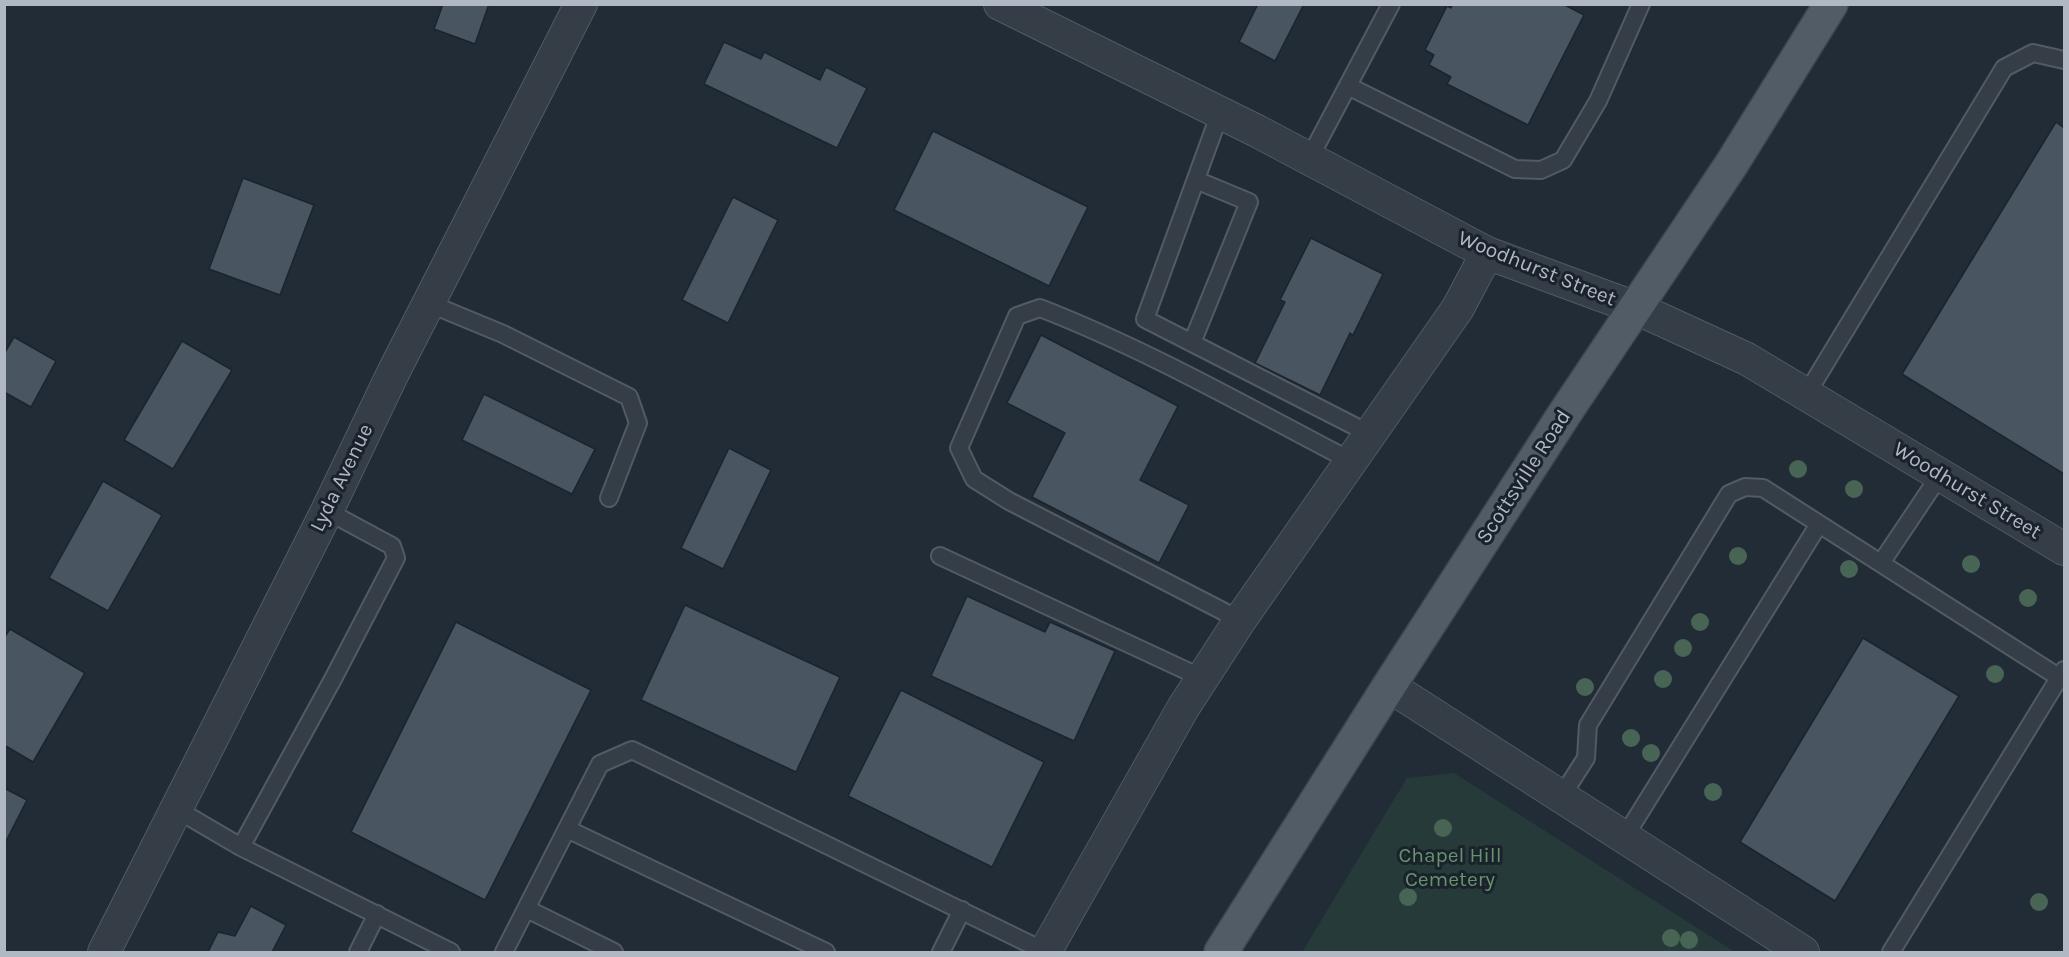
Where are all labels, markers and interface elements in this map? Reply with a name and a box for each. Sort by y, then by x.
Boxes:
street label: Woodhurst Street [1454,226,1620,312]
street label: Scottsville Road [1471,405,1577,549]
street label: Lyda Avenue [305,420,379,536]
street label: Woodhurst Street [1888,437,2046,545]
park label: Chapel Hill Cemetery [1398,843,1502,893]

